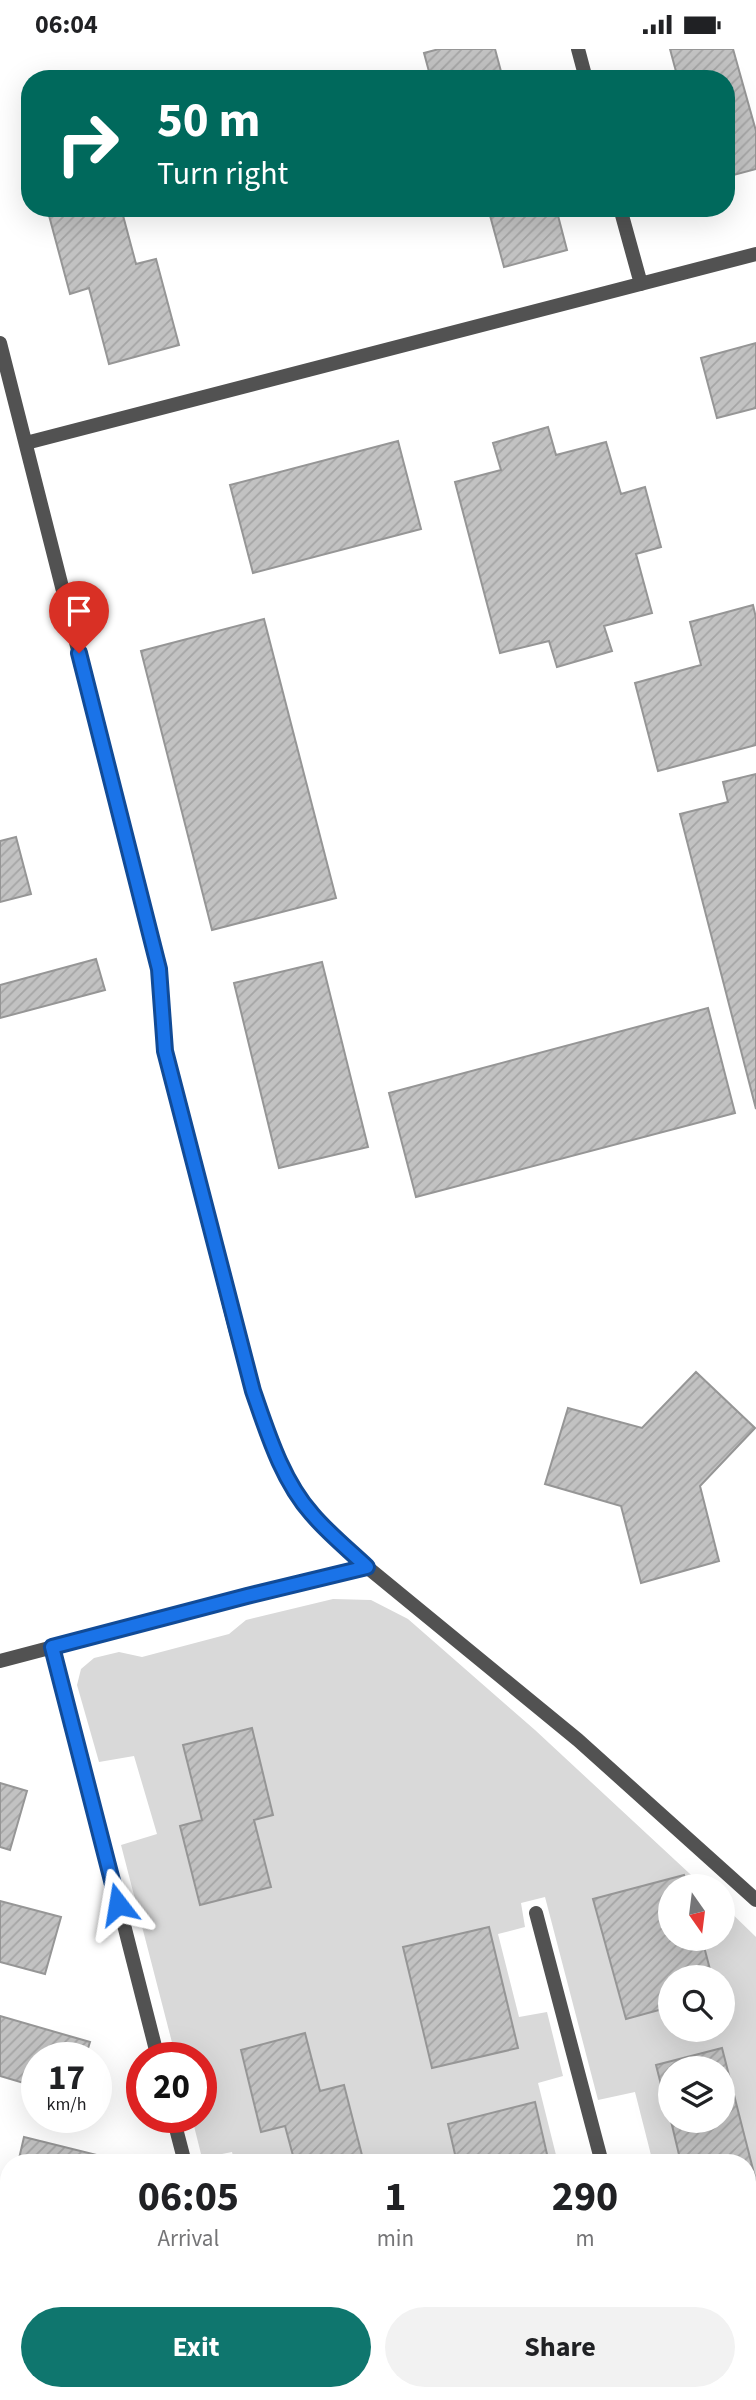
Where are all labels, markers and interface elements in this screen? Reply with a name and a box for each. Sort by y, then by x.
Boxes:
text: 06:04 [35,6,98,43]
text: 50 m [157,86,261,156]
icon: right [42,98,133,189]
text: Turn right [157,151,288,197]
pin [49,581,109,653]
icon: arrive [60,592,98,630]
position arrow [81,1867,155,1941]
north arrow [658,1874,735,1951]
map controls [658,1874,735,2133]
button: search [658,1965,735,2042]
speed limit sign: 20 [126,2042,217,2133]
text: 17 [48,2053,85,2103]
button: layers [658,2056,735,2133]
text: km/h [47,2092,86,2117]
text: 06:05 [138,2167,239,2227]
text: 1 [384,2167,406,2227]
text: 290 [552,2167,618,2227]
text: Arrival [157,2222,219,2255]
text: min [377,2222,414,2255]
text: m [575,2222,595,2255]
button: Exit [21,2307,371,2387]
button: Share [385,2307,735,2387]

